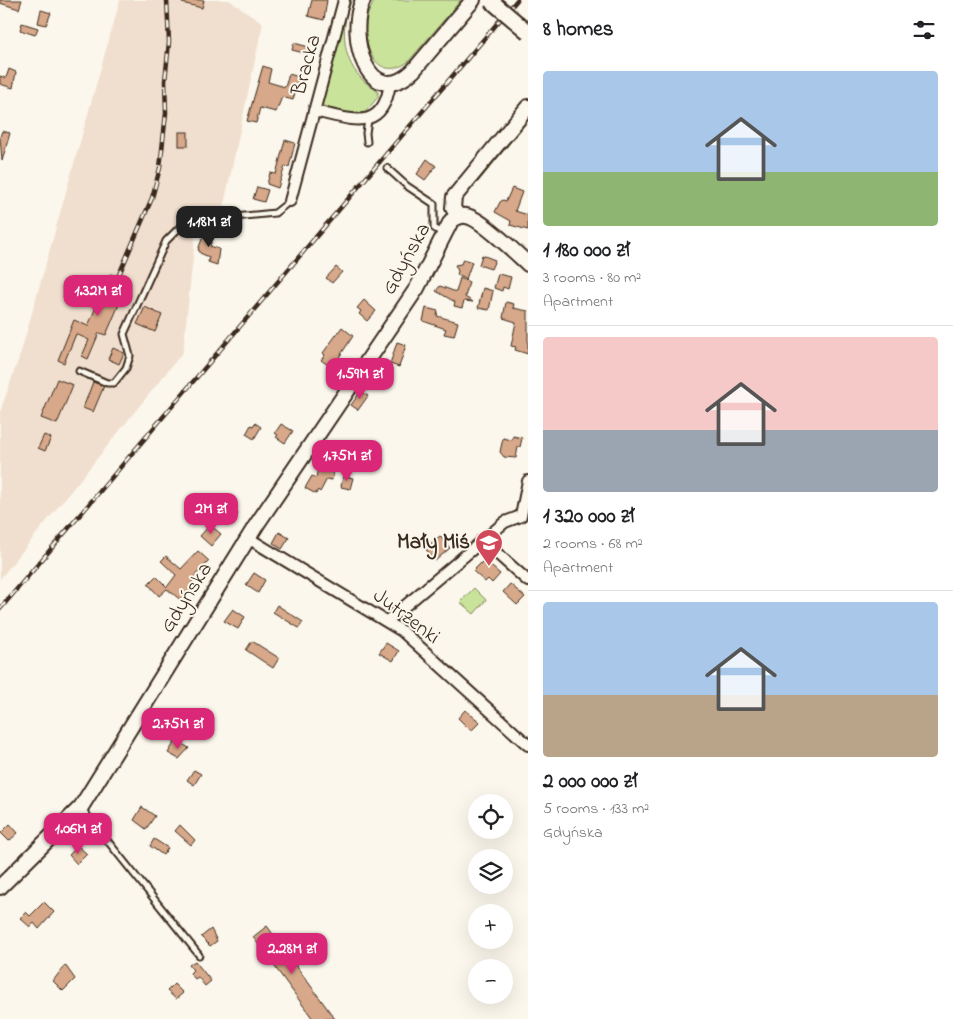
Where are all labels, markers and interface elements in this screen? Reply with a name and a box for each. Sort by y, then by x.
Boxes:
text: 8 homes [543,15,613,45]
icon: filters [910,16,938,44]
street label: Bracka [284,31,329,100]
icon: home [696,104,786,194]
pin: 1.18M zł [157,206,261,248]
text: 1.18M zł [187,210,231,234]
street label: Gdyńska [375,218,441,301]
text: 1 180 000 zł [543,236,630,266]
text: 3 rooms · 80 m² [543,266,641,290]
pin: 1.32M zł [46,274,150,317]
text: 1.32M zł [75,279,121,303]
text: Apartment [543,290,613,314]
pin: 1.59M zł [308,358,412,400]
text: 1.59M zł [337,362,383,386]
icon: home [696,369,786,459]
pin: 1.75M zł [295,440,399,482]
text: 1.75M zł [323,444,371,468]
pin: 2M zł [176,492,246,535]
text: 2M zł [195,497,227,521]
text: 1 320 000 zł [543,502,634,532]
place label: Mały Miś [397,528,470,560]
school or university icon: Mały Miś [474,528,504,567]
text: 2 rooms · 68 m² [543,532,643,556]
text: Apartment [543,556,613,580]
street label: Gdyńska [154,557,222,640]
street label: Jutrzenki [366,582,446,652]
icon: home [696,634,786,724]
pin: 2.75M zł [126,708,230,750]
text: 2.75M zł [152,712,204,736]
text: 2 000 000 zł [543,767,637,797]
map controls [468,794,513,1004]
button: locate [468,794,513,839]
text: 5 rooms · 133 m² [543,797,649,821]
pin: 1.06M zł [26,812,130,855]
text: 1.06M zł [55,817,101,841]
text: Gdyńska [543,821,603,845]
button: layers [468,849,513,894]
button: + [468,904,513,949]
pin: 2.28M zł [240,932,344,975]
text: 2.28M zł [267,937,317,961]
button: − [468,959,513,1004]

